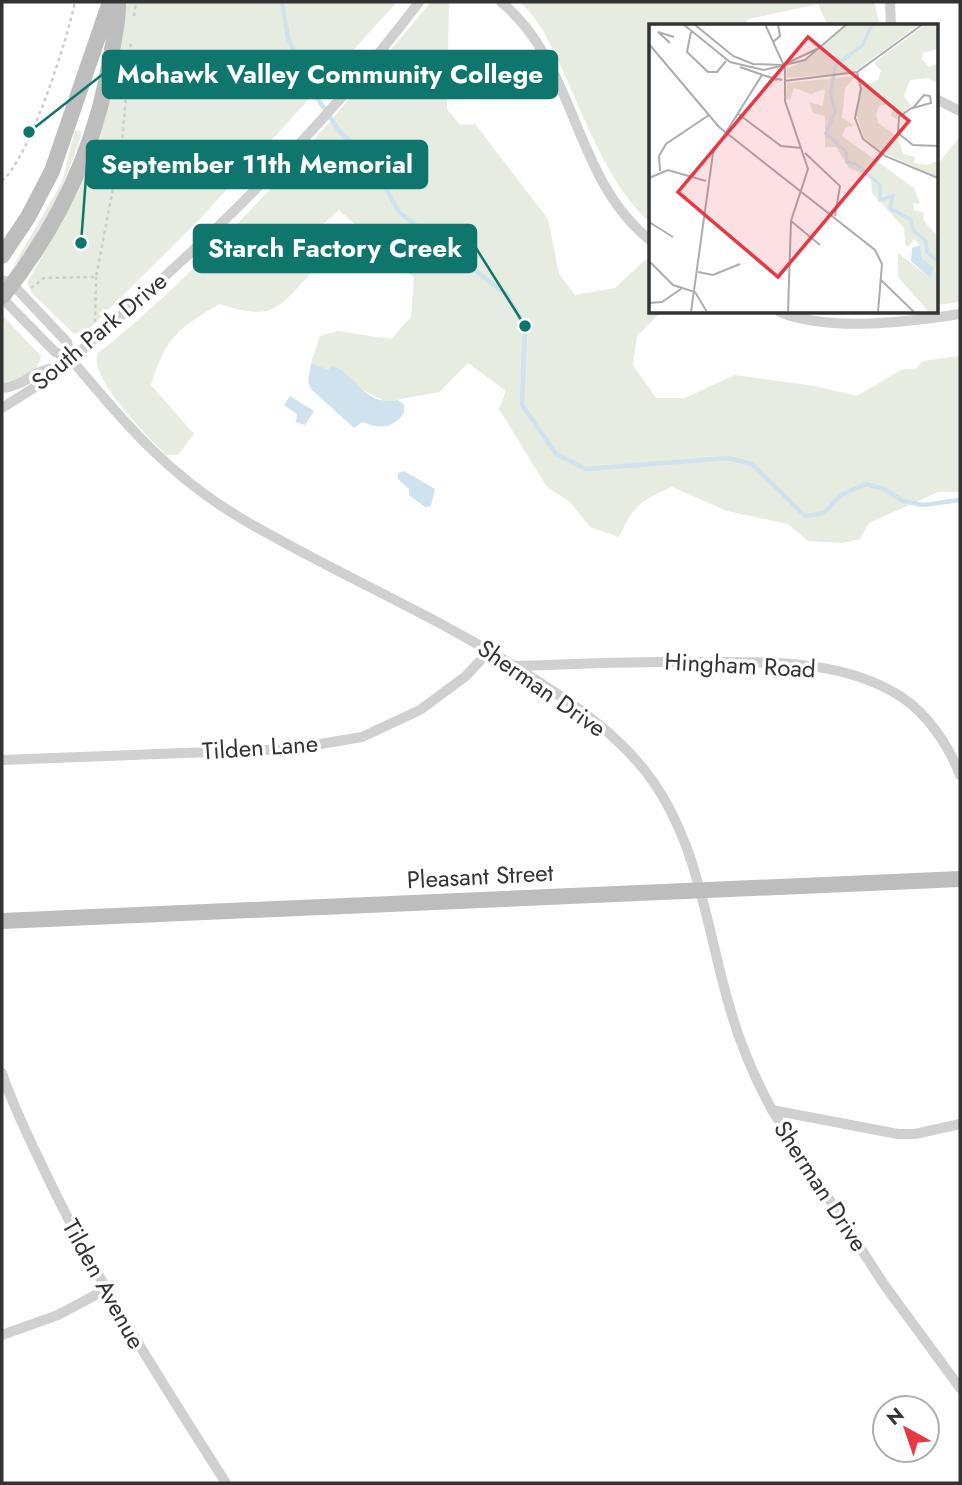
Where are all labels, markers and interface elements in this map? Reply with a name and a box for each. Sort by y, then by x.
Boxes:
inset map [649,24,937,313]
callout: Mohawk Valley Community College [103,51,557,98]
text: Mohawk Valley Community College [117,55,543,93]
callout: September 11th Memorial [87,141,427,188]
text: September 11th Memorial [101,145,413,183]
callout: Starch Factory Creek [194,225,476,272]
text: Starch Factory Creek [208,229,462,267]
street label: South Park Drive [23,264,175,398]
street label: Sherman Drive [471,631,613,745]
street label: Hingham Road [663,644,817,686]
street label: Tilden Lane [201,725,319,769]
street label: Pleasant Street [406,855,554,897]
street label: Sherman Drive [766,1114,876,1258]
street label: Tilden Avenue [54,1213,154,1355]
north arrow [871,1394,941,1464]
text: N [881,1401,910,1432]

